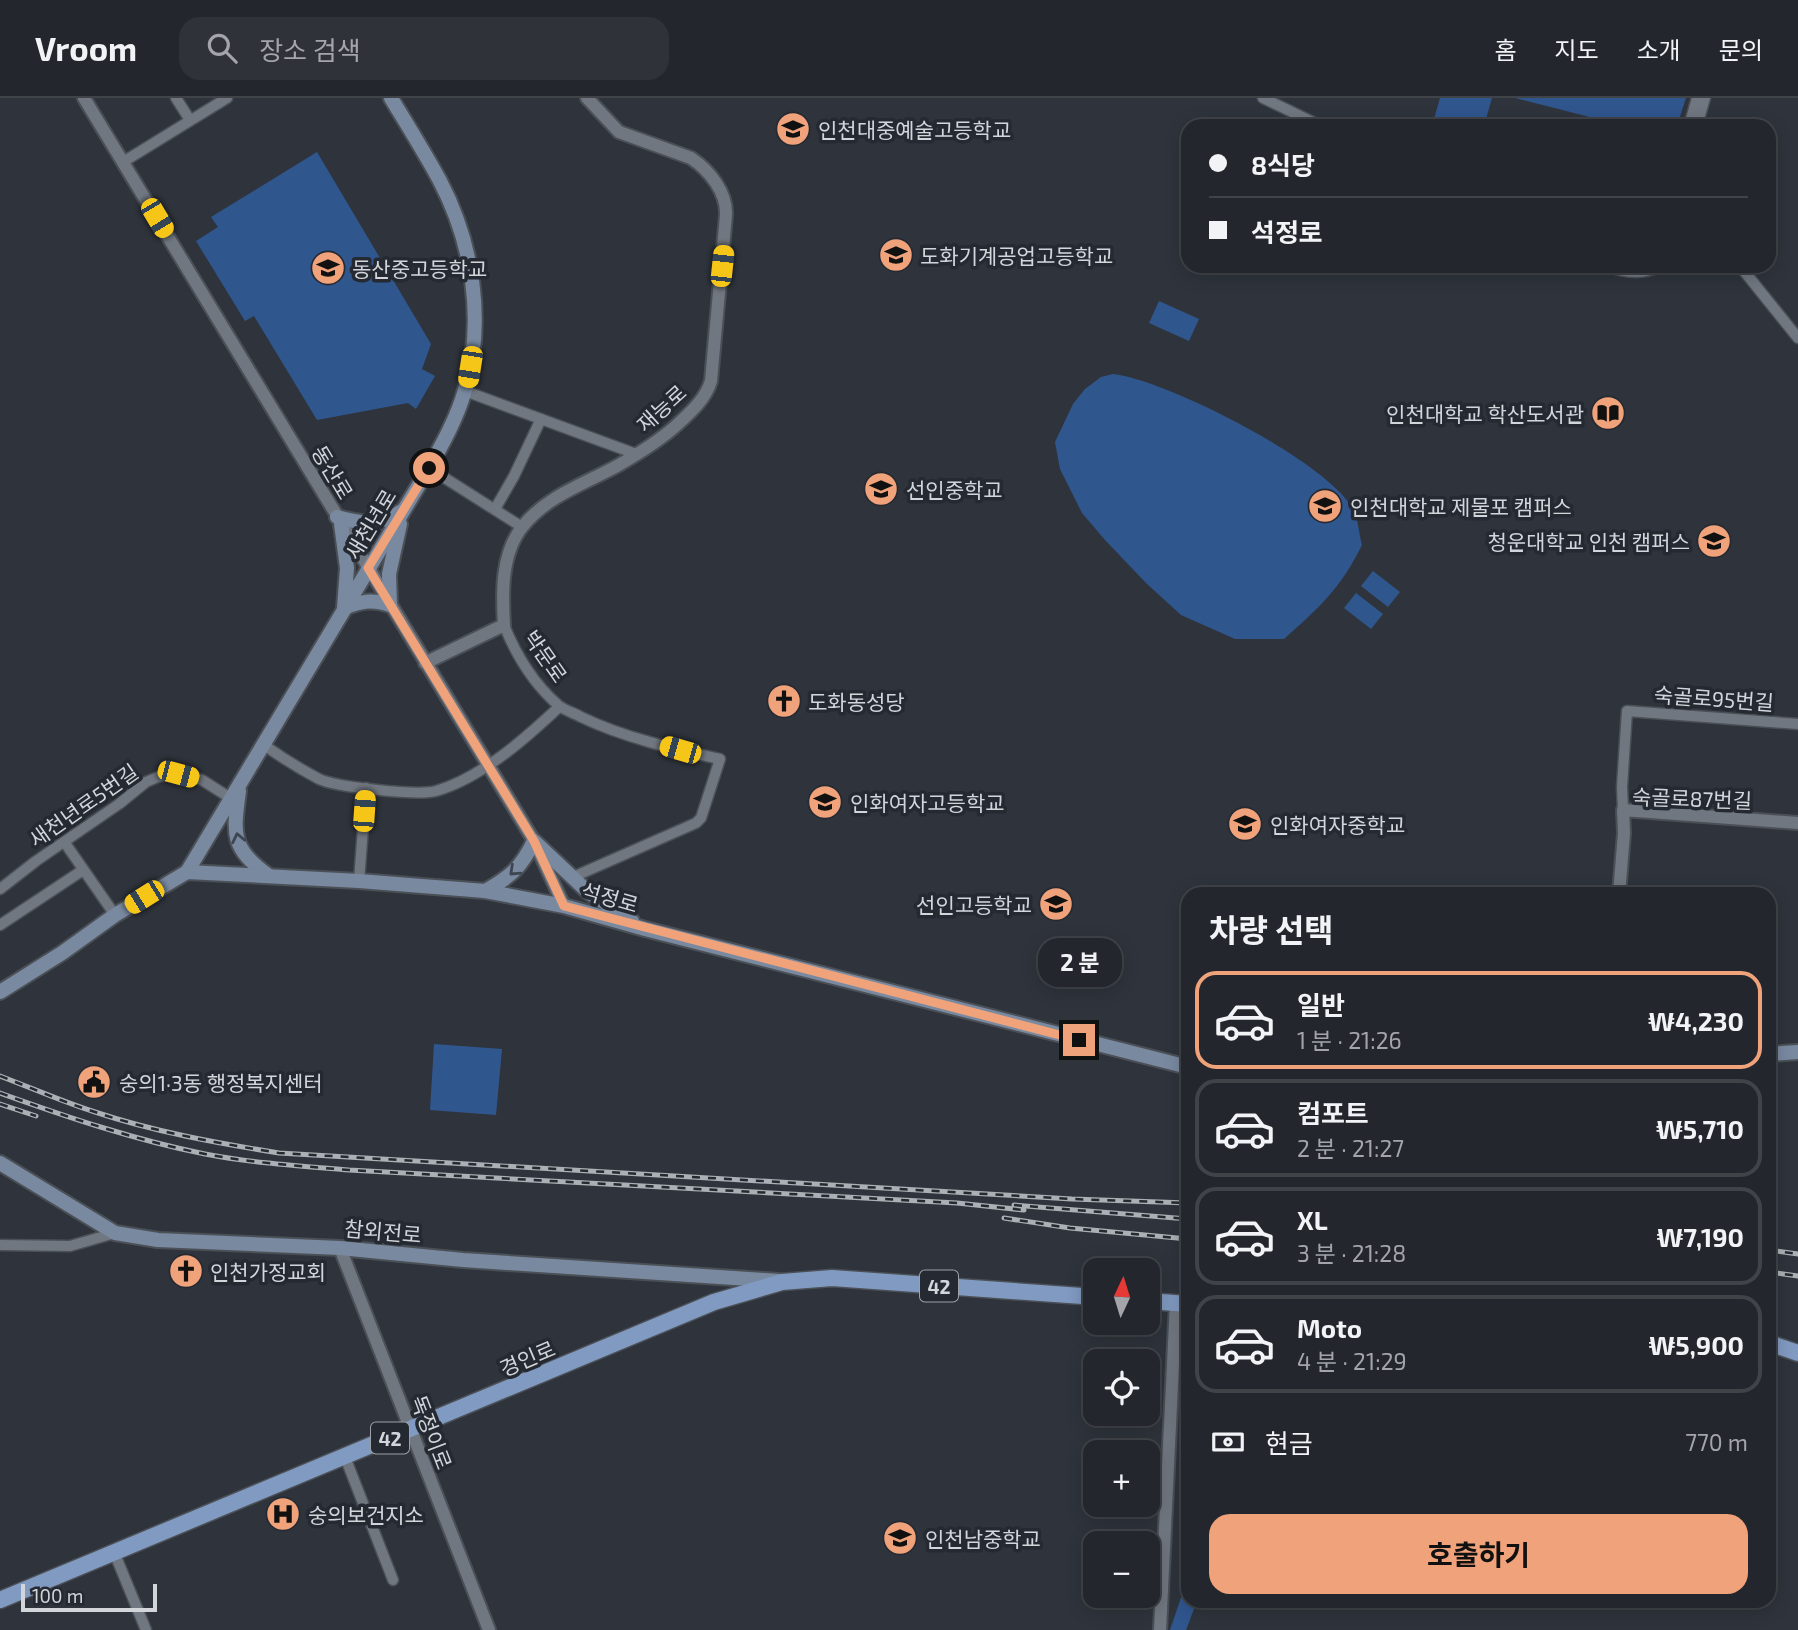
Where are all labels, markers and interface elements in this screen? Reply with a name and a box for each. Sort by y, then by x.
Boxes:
search box [179,17,669,80]
text: Vroom [35,28,137,68]
icon: search [203,29,241,67]
text: 장소 검색 [259,34,361,65]
text: 홈 [1494,35,1516,64]
text: 지도 [1554,35,1599,64]
text: 소개 [1637,35,1681,64]
text: 문의 [1719,35,1763,64]
school or university icon: 인천대중예술고등학교 [774,110,812,148]
place label: 인천대중예술고등학교 [818,117,1011,142]
text: 8식당 [1251,149,1315,180]
car [138,195,177,241]
text: 석정로 [1251,216,1323,247]
school or university icon: 도화기계공업고등학교 [877,236,915,274]
place label: 도화기계공업고등학교 [920,243,1113,268]
car [710,244,735,288]
school or university icon: 동산중고등학교 [309,249,347,287]
place label: 동산중고등학교 [352,256,487,281]
car [457,345,484,389]
street label: 재능로 [631,379,691,437]
library icon: 인천대학교 학산도서관 [1589,394,1627,432]
place label: 인천대학교 학산도서관 [1386,401,1584,426]
street label: 동산로 [307,441,359,503]
route start [413,452,445,484]
school or university icon: 선인중학교 [862,470,900,508]
place label: 선인중학교 [906,477,1003,502]
street label: 새천년로 [339,484,401,564]
school or university icon: 인천대학교 제물포 캠퍼스 [1306,487,1344,525]
place label: 인천대학교 제물포 캠퍼스 [1350,494,1572,519]
school or university icon: 청운대학교 인천 캠퍼스 [1695,522,1733,560]
place label: 청운대학교 인천 캠퍼스 [1487,529,1690,554]
street label: 박문로 [519,625,573,687]
street label: 숙골로95번길 [1653,681,1775,715]
church icon: 도화동성당 [765,682,803,720]
place label: 도화동성당 [808,689,905,714]
car [657,734,704,766]
street label: 새천년로5번길 [24,758,142,852]
car [155,758,202,790]
school or university icon: 인화여자고등학교 [806,783,844,821]
street label: 숙골로87번길 [1632,783,1752,813]
car [353,789,376,833]
place label: 인화여자고등학교 [850,790,1005,815]
school or university icon: 인화여자중학교 [1226,805,1264,843]
place label: 인화여자중학교 [1270,812,1405,837]
one-way arrow [232,832,247,844]
one-way arrow [509,862,522,875]
car [121,877,168,917]
street label: 석정로 [579,877,641,917]
school or university icon: 선인고등학교 [1037,885,1075,923]
place label: 선인고등학교 [916,892,1032,917]
text: 차량 선택 [1209,910,1334,948]
callout: 2 분 [1037,939,1121,988]
text: 2 분 [1060,948,1100,976]
icon: car [1213,989,1276,1052]
text: 일반 [1297,989,1345,1020]
text: ₩4,230 [1648,1005,1744,1036]
route end [1063,1024,1095,1056]
text: 1 분 · 21:26 [1297,1026,1402,1054]
public building icon: 숭의1·3동 행정복지센터 [75,1063,113,1101]
place label: 숭의1·3동 행정복지센터 [119,1070,323,1095]
icon: car [1213,1097,1276,1160]
text: 컴포트 [1297,1097,1369,1128]
text: ₩5,710 [1656,1113,1744,1144]
text: 2 분 · 21:27 [1297,1134,1404,1162]
text: XL [1297,1204,1328,1235]
icon: car [1213,1205,1276,1268]
street label: 참외전로 [343,1215,423,1247]
text: ₩7,190 [1656,1221,1744,1252]
text: 3 분 · 21:28 [1297,1239,1406,1267]
church icon: 인천가정교회 [167,1252,205,1290]
north arrow [1083,1258,1160,1335]
map controls [1083,1258,1160,1608]
place label: 인천가정교회 [210,1259,326,1284]
road number: 42 [920,1270,958,1302]
text: Moto [1297,1312,1362,1343]
icon: car [1213,1313,1276,1376]
text: ₩5,900 [1648,1329,1744,1360]
street label: 경인로 [495,1335,559,1381]
text: 4 분 · 21:29 [1297,1347,1407,1375]
button: locate [1083,1349,1160,1426]
street label: 독정이로 [406,1391,458,1473]
road number: 42 [371,1422,409,1454]
icon: cash [1209,1423,1247,1461]
text: 현금 [1265,1427,1313,1458]
text: 770 m [1685,1428,1748,1456]
button: + [1083,1440,1160,1517]
hospital icon: 숭의보건지소 [264,1495,302,1533]
place label: 숭의보건지소 [308,1502,424,1527]
button: 호출하기 [1209,1514,1748,1594]
school or university icon: 인천남중학교 [881,1519,919,1557]
place label: 인천남중학교 [925,1526,1041,1551]
button: − [1083,1531,1160,1608]
scale bar [21,1581,158,1613]
text: 100 m [32,1584,83,1607]

